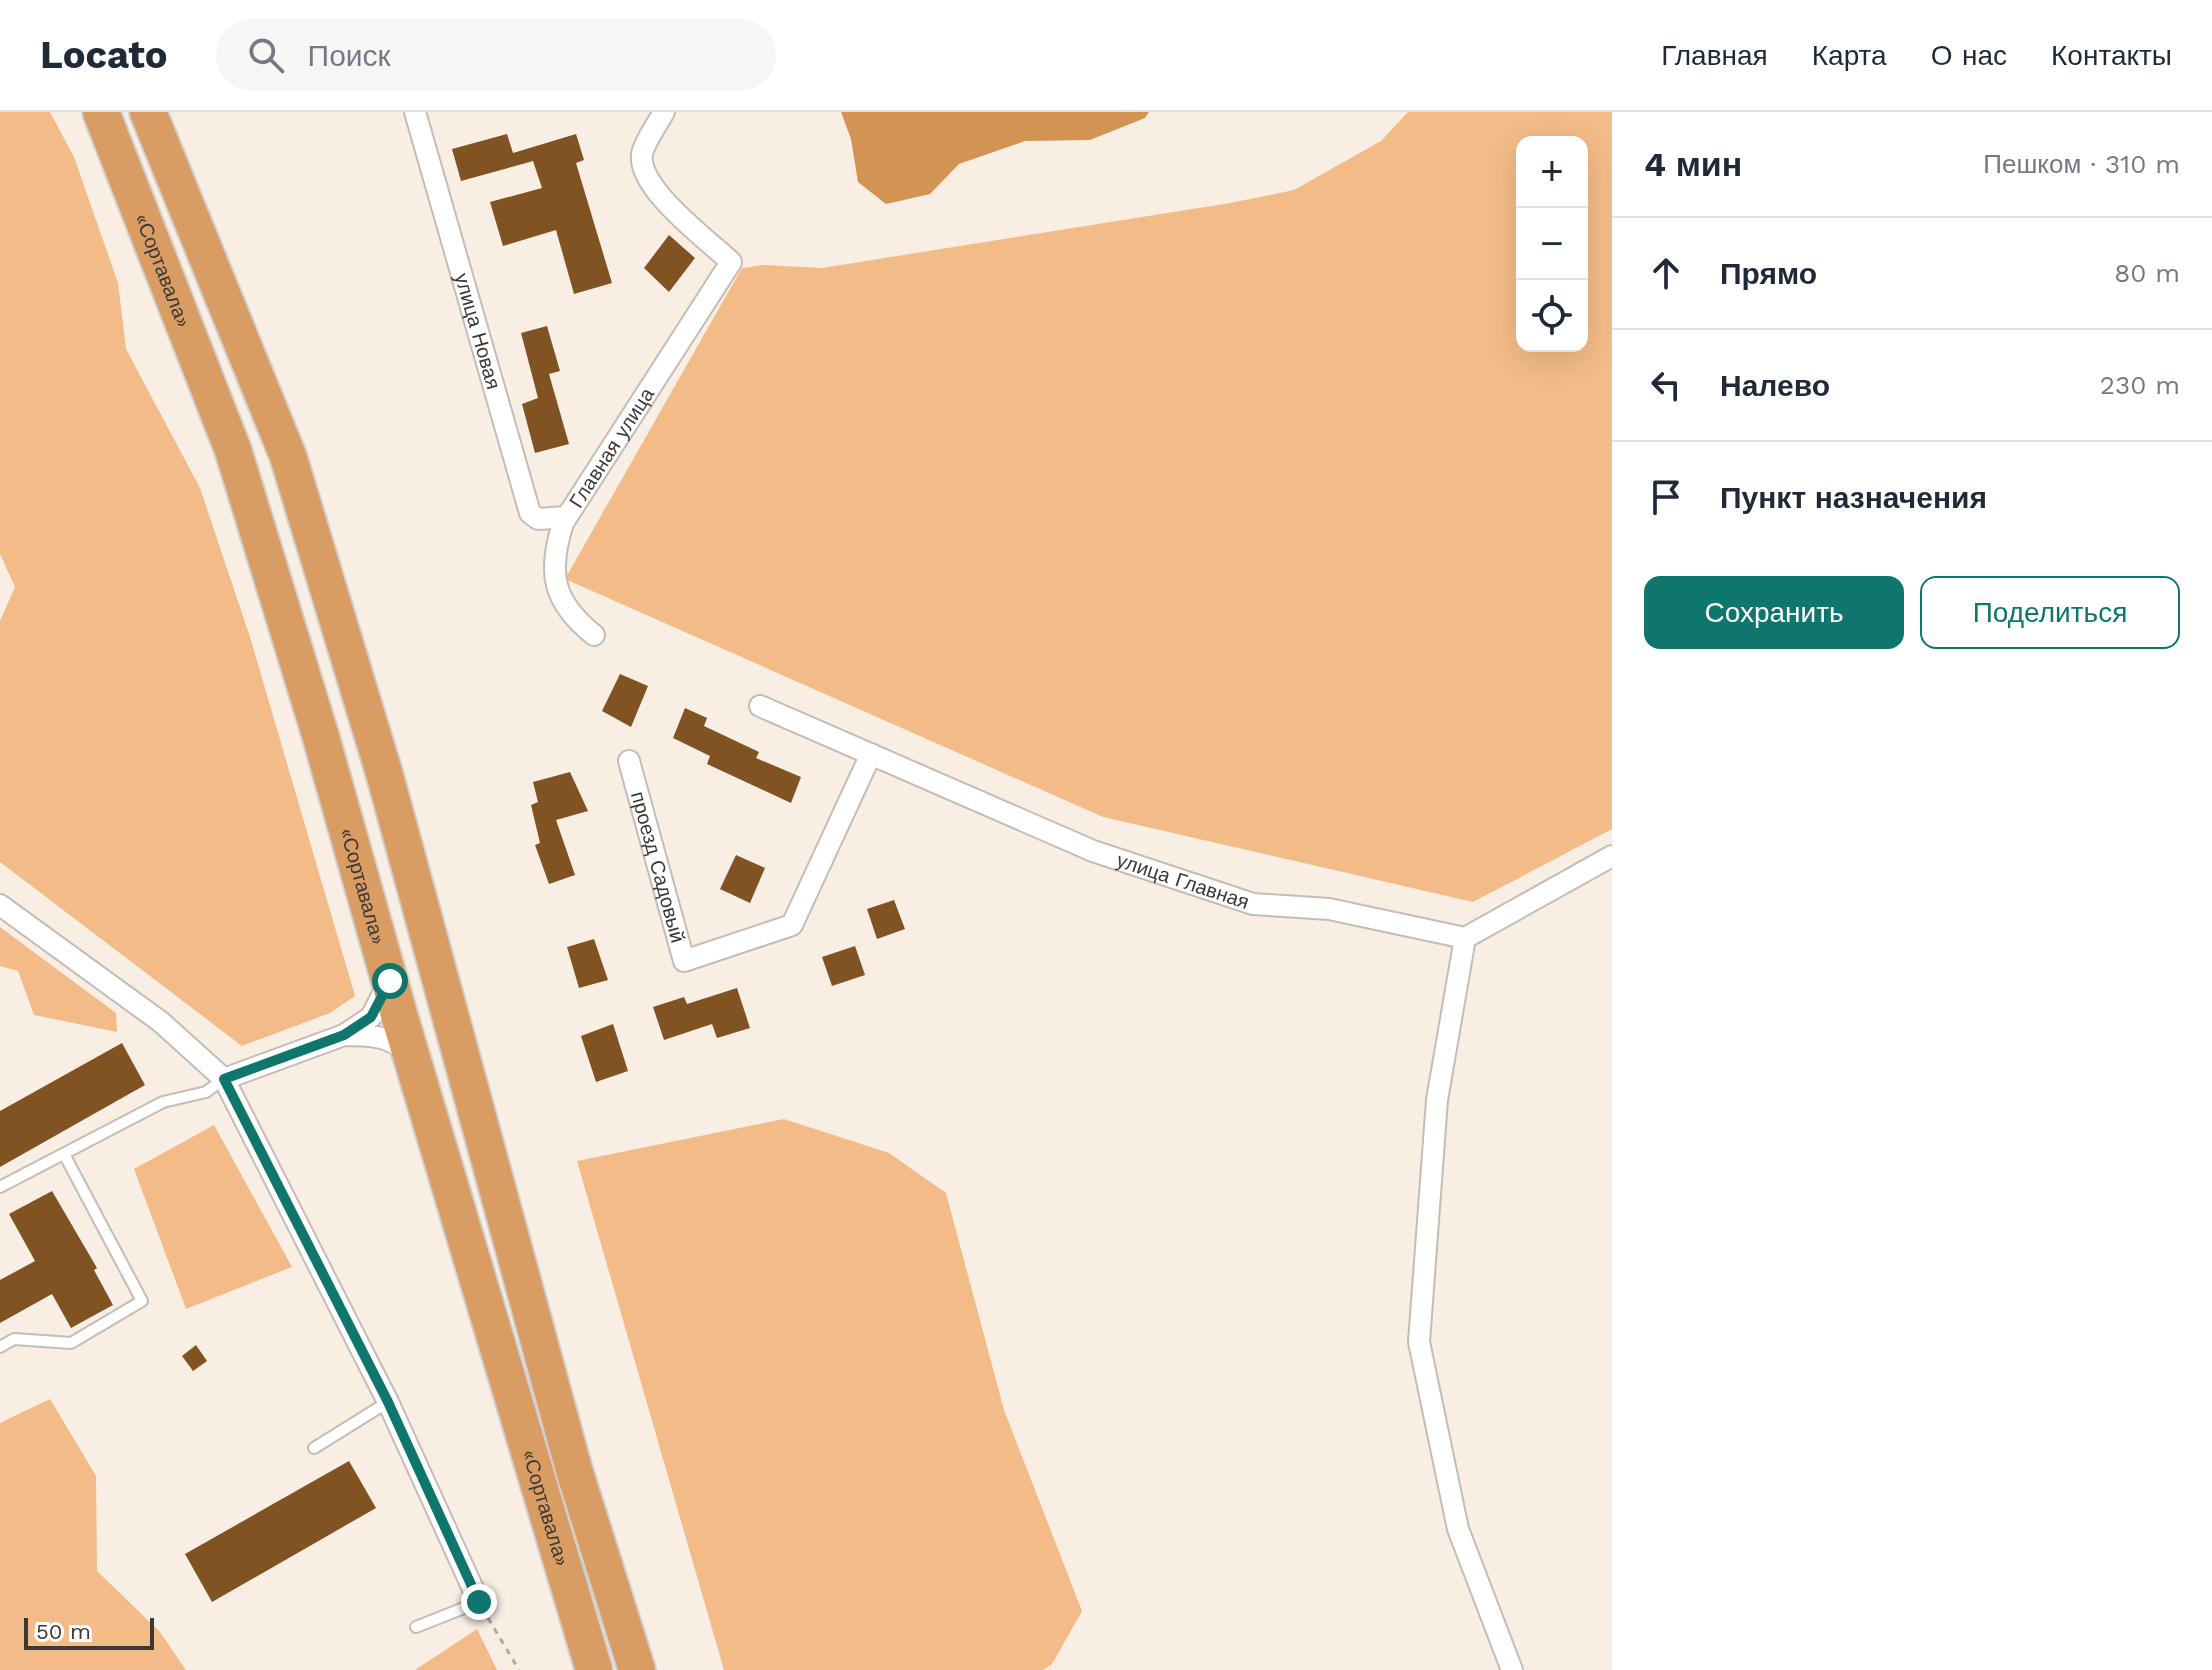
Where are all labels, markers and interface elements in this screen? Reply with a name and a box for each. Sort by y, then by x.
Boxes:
search box [216,19,776,91]
text: Locato [40,33,168,77]
icon: search [244,33,288,77]
text: Поиск [308,38,391,73]
text: Главная [1661,39,1768,72]
text: Карта [1812,39,1887,72]
text: О нас [1931,39,2007,72]
text: Контакты [2051,39,2172,72]
map controls [1516,136,1588,352]
button: + [1516,136,1588,208]
text: 4 мин [1644,144,1742,184]
text: Пешком · 310 m [1983,149,2180,179]
button: − [1516,208,1588,280]
street label: «Сортавала» [130,210,196,331]
icon: ahead [1644,251,1688,295]
text: Прямо [1720,256,1817,291]
text: 80 m [2114,258,2180,288]
street label: улица Новая [450,270,506,392]
button: locate [1516,280,1588,352]
icon: left [1644,363,1688,407]
text: Налево [1720,368,1830,403]
text: 230 m [2100,370,2180,400]
street label: Главная улица [564,382,659,512]
icon: arrive [1644,475,1688,519]
text: Пункт назначения [1720,480,1987,515]
button: Сохранить [1644,576,1904,649]
button: Поделиться [1920,576,2180,649]
street label: проезд Садовый [626,789,690,945]
street label: «Сортавала» [335,825,391,947]
street label: улица Главная [1114,848,1252,914]
route start [372,963,408,999]
street label: «Сортавала» [517,1447,574,1569]
route end [461,1584,497,1620]
scale bar [24,1614,154,1650]
text: 50 m [36,1619,91,1644]

